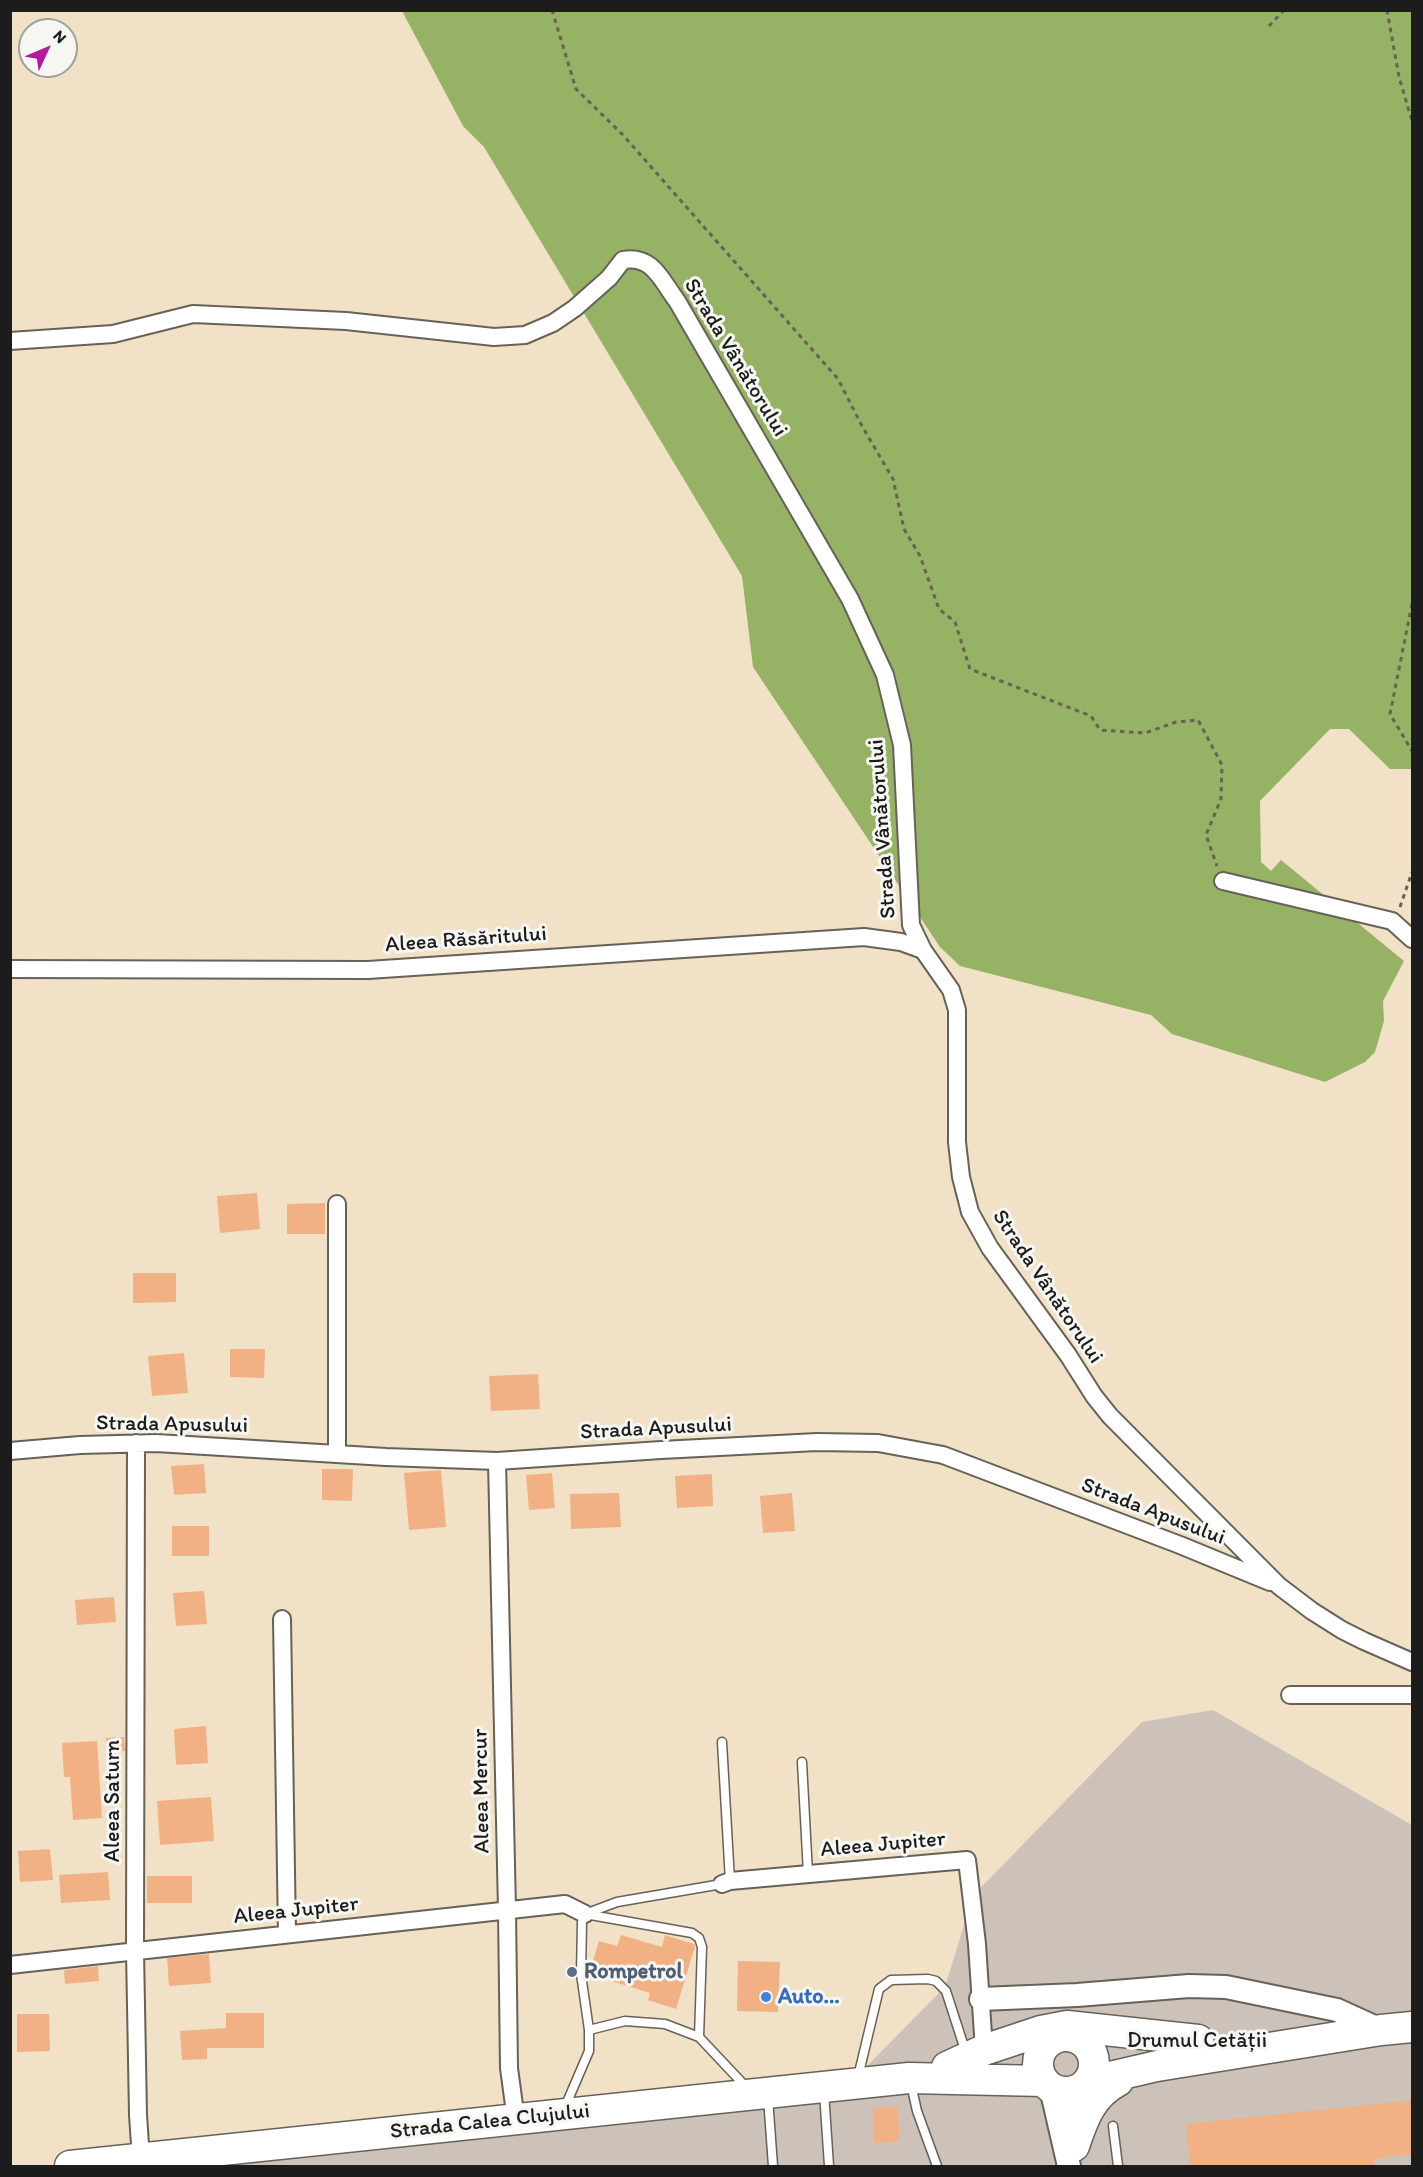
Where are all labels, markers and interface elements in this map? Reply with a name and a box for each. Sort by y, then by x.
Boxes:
north arrow [18,18,78,78]
text: N [49,26,70,47]
street label: Strada Vânătorului [677,274,793,442]
street label: Strada Vânătorului [864,738,902,920]
street label: Aleea Răsăritului [384,921,548,959]
street label: Strada Vânătorului [986,1205,1108,1369]
street label: Strada Apusului [96,1410,248,1440]
street label: Strada Apusului [579,1412,733,1446]
street label: Strada Apusului [1077,1472,1229,1552]
street label: Aleea Mercur [468,1728,496,1854]
street label: Aleea Saturn [100,1740,126,1862]
street label: Aleea Jupiter [819,1826,947,1864]
street label: Aleea Jupiter [232,1891,360,1931]
place label: Rompetrol [584,1959,683,1985]
marker: Rompetrol [565,1965,579,1979]
place label: Auto... [778,1984,840,2010]
marker: Auto... [759,1990,773,2004]
street label: Drumul Cetății [1127,2028,1267,2054]
street label: Strada Calea Clujului [389,2098,591,2146]

